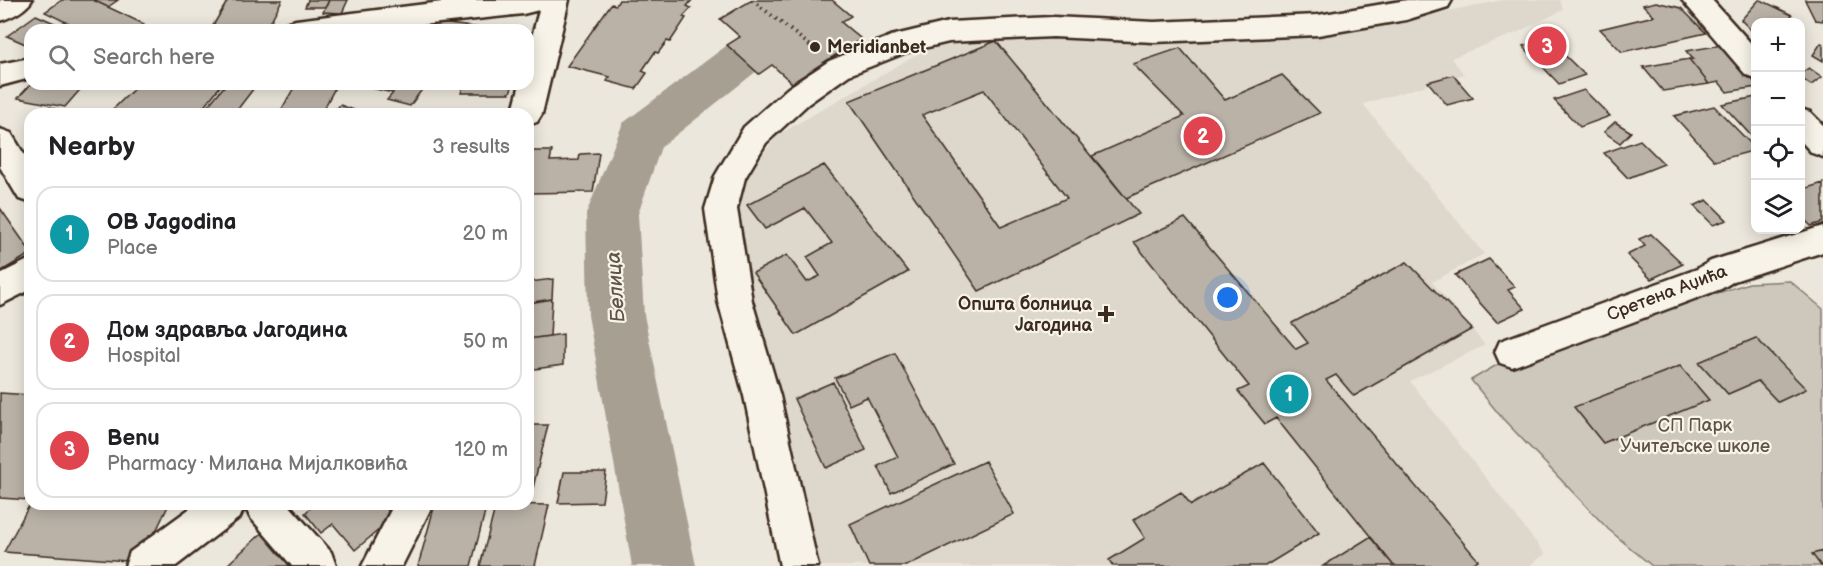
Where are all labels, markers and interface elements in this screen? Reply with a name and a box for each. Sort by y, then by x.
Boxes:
map controls [1751,18,1805,234]
button: + [1751,18,1805,72]
search box [24,24,534,90]
pin: 3 [1528,24,1566,68]
place label: Meridianbet [827,37,926,58]
marker: Meridianbet [808,40,822,54]
icon: search [45,41,78,74]
text: Search here [93,44,215,71]
button: − [1751,72,1805,126]
pin: 2 [1184,114,1222,158]
button: locate [1751,126,1805,180]
text: Nearby [48,132,135,163]
text: 3 results [432,135,510,159]
button: layers [1751,180,1805,234]
text: OB Jagodina [107,209,236,236]
text: 1 [65,222,74,246]
text: 20 m [463,222,508,246]
text: Place [107,236,158,260]
water label: Белица [602,251,630,323]
street label: Сретена Аџића [1604,260,1730,326]
your location [1213,283,1242,312]
place label: Општа болница Јагодина [958,294,1093,336]
marker: Општа болница Јагодина [1097,305,1115,323]
text: Дом здравља Јагодина [107,317,347,344]
text: 2 [64,330,75,354]
text: 50 m [463,330,508,354]
text: Hospital [107,344,180,368]
pin: 1 [1270,372,1308,416]
park label: СП Парк Учитељске школе [1620,415,1770,457]
text: Benu [107,425,160,452]
text: 3 [64,438,75,462]
text: 120 m [455,438,508,462]
text: Pharmacy · Милана Мијалковића [107,452,408,476]

